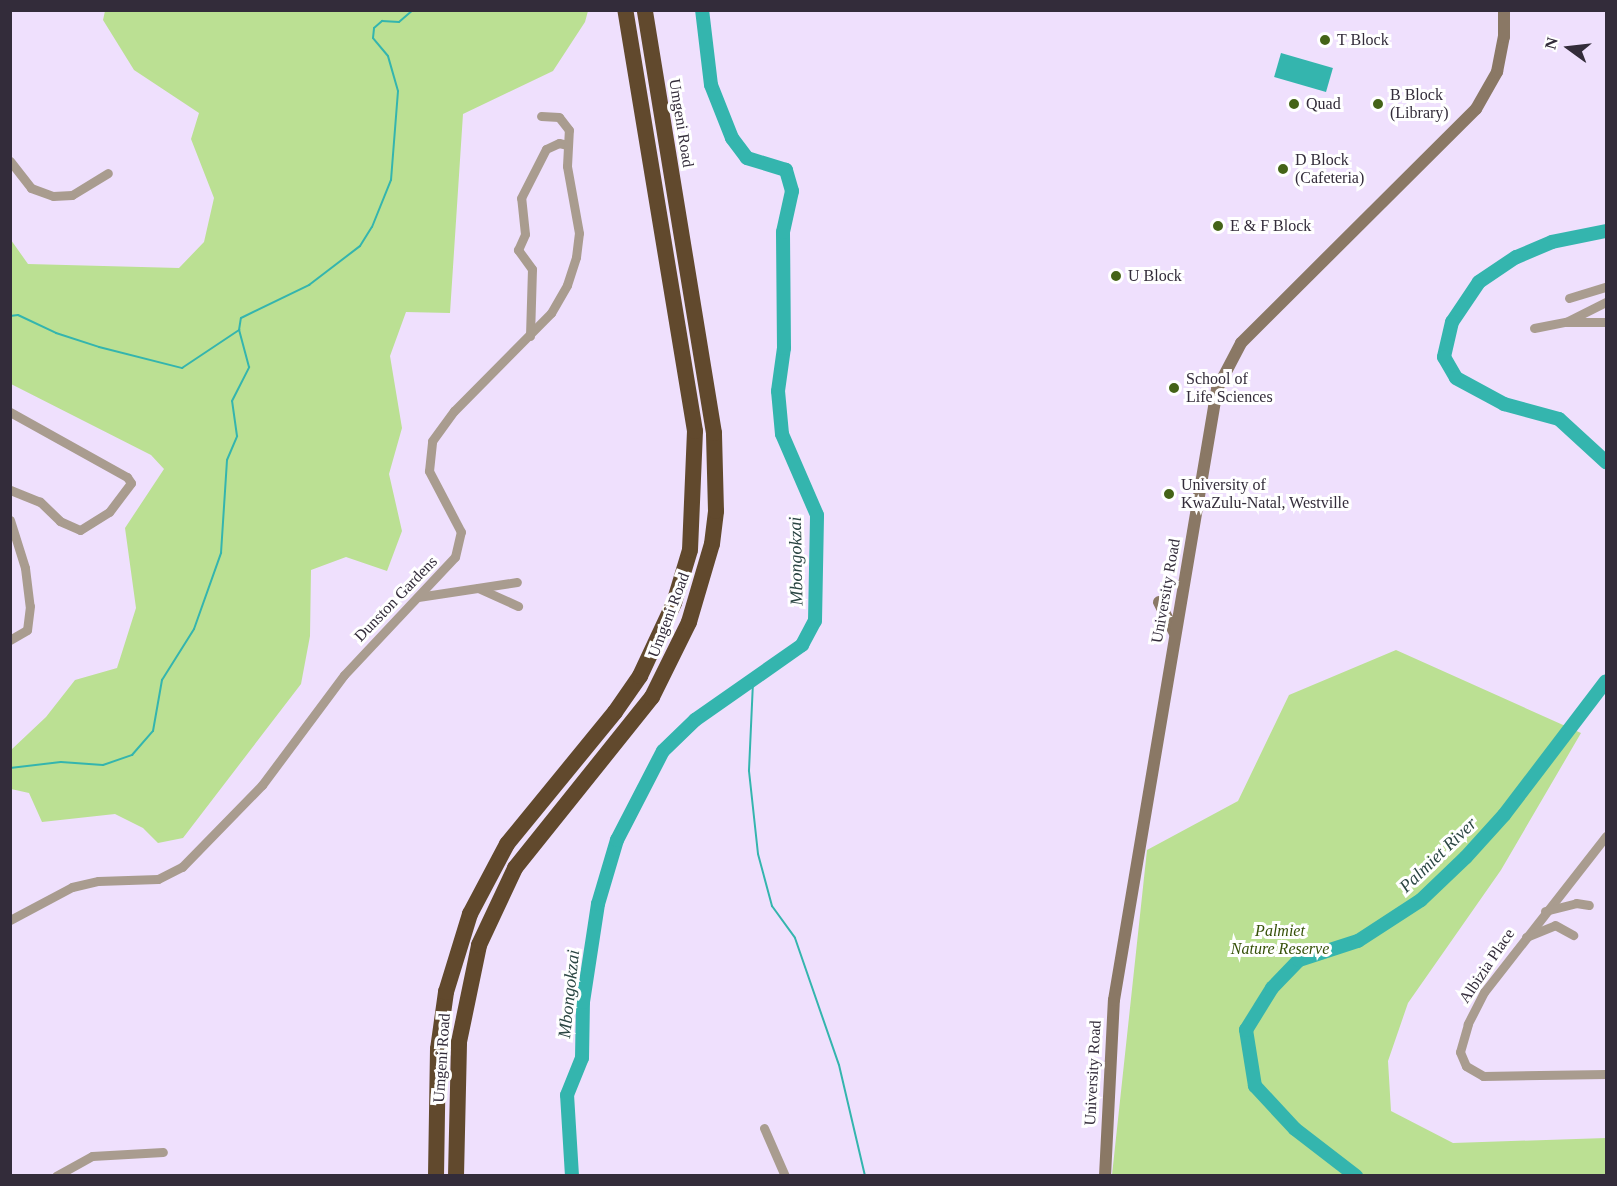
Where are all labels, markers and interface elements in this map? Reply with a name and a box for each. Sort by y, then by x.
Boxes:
north arrow [1539,18,1599,78]
place label: T Block [1337,30,1389,50]
marker: T Block [1318,33,1332,47]
text: N [1541,35,1561,51]
street label: Umgeni Road [665,77,697,169]
place label: B Block (Library) [1390,85,1449,123]
place label: Quad [1306,94,1341,114]
marker: Quad [1287,97,1301,111]
marker: B Block (Library) [1371,97,1385,111]
place label: D Block (Cafeteria) [1295,150,1364,188]
marker: D Block (Cafeteria) [1276,162,1290,176]
place label: E & F Block [1230,216,1311,236]
marker: E & F Block [1211,219,1225,233]
place label: U Block [1128,266,1182,286]
marker: U Block [1109,269,1123,283]
place label: School of Life Sciences [1186,369,1273,407]
marker: School of Life Sciences [1167,381,1181,395]
place label: University of KwaZulu-Natal, Westville [1181,475,1349,513]
marker: University of KwaZulu-Natal, Westville [1162,487,1176,501]
water label: Mbongokzai [784,516,808,606]
street label: University Road [1147,537,1185,645]
street label: Dunston Gardens [350,552,442,646]
street label: Umgeni Road [644,570,694,660]
water label: Palmiet River [1395,813,1481,897]
park label: Palmiet Nature Reserve [1231,921,1329,959]
street label: Albizia Place [1455,925,1519,1007]
water label: Mbongokzai [554,949,584,1039]
street label: Umgeni Road [429,1013,455,1103]
street label: University Road [1081,1020,1105,1126]

